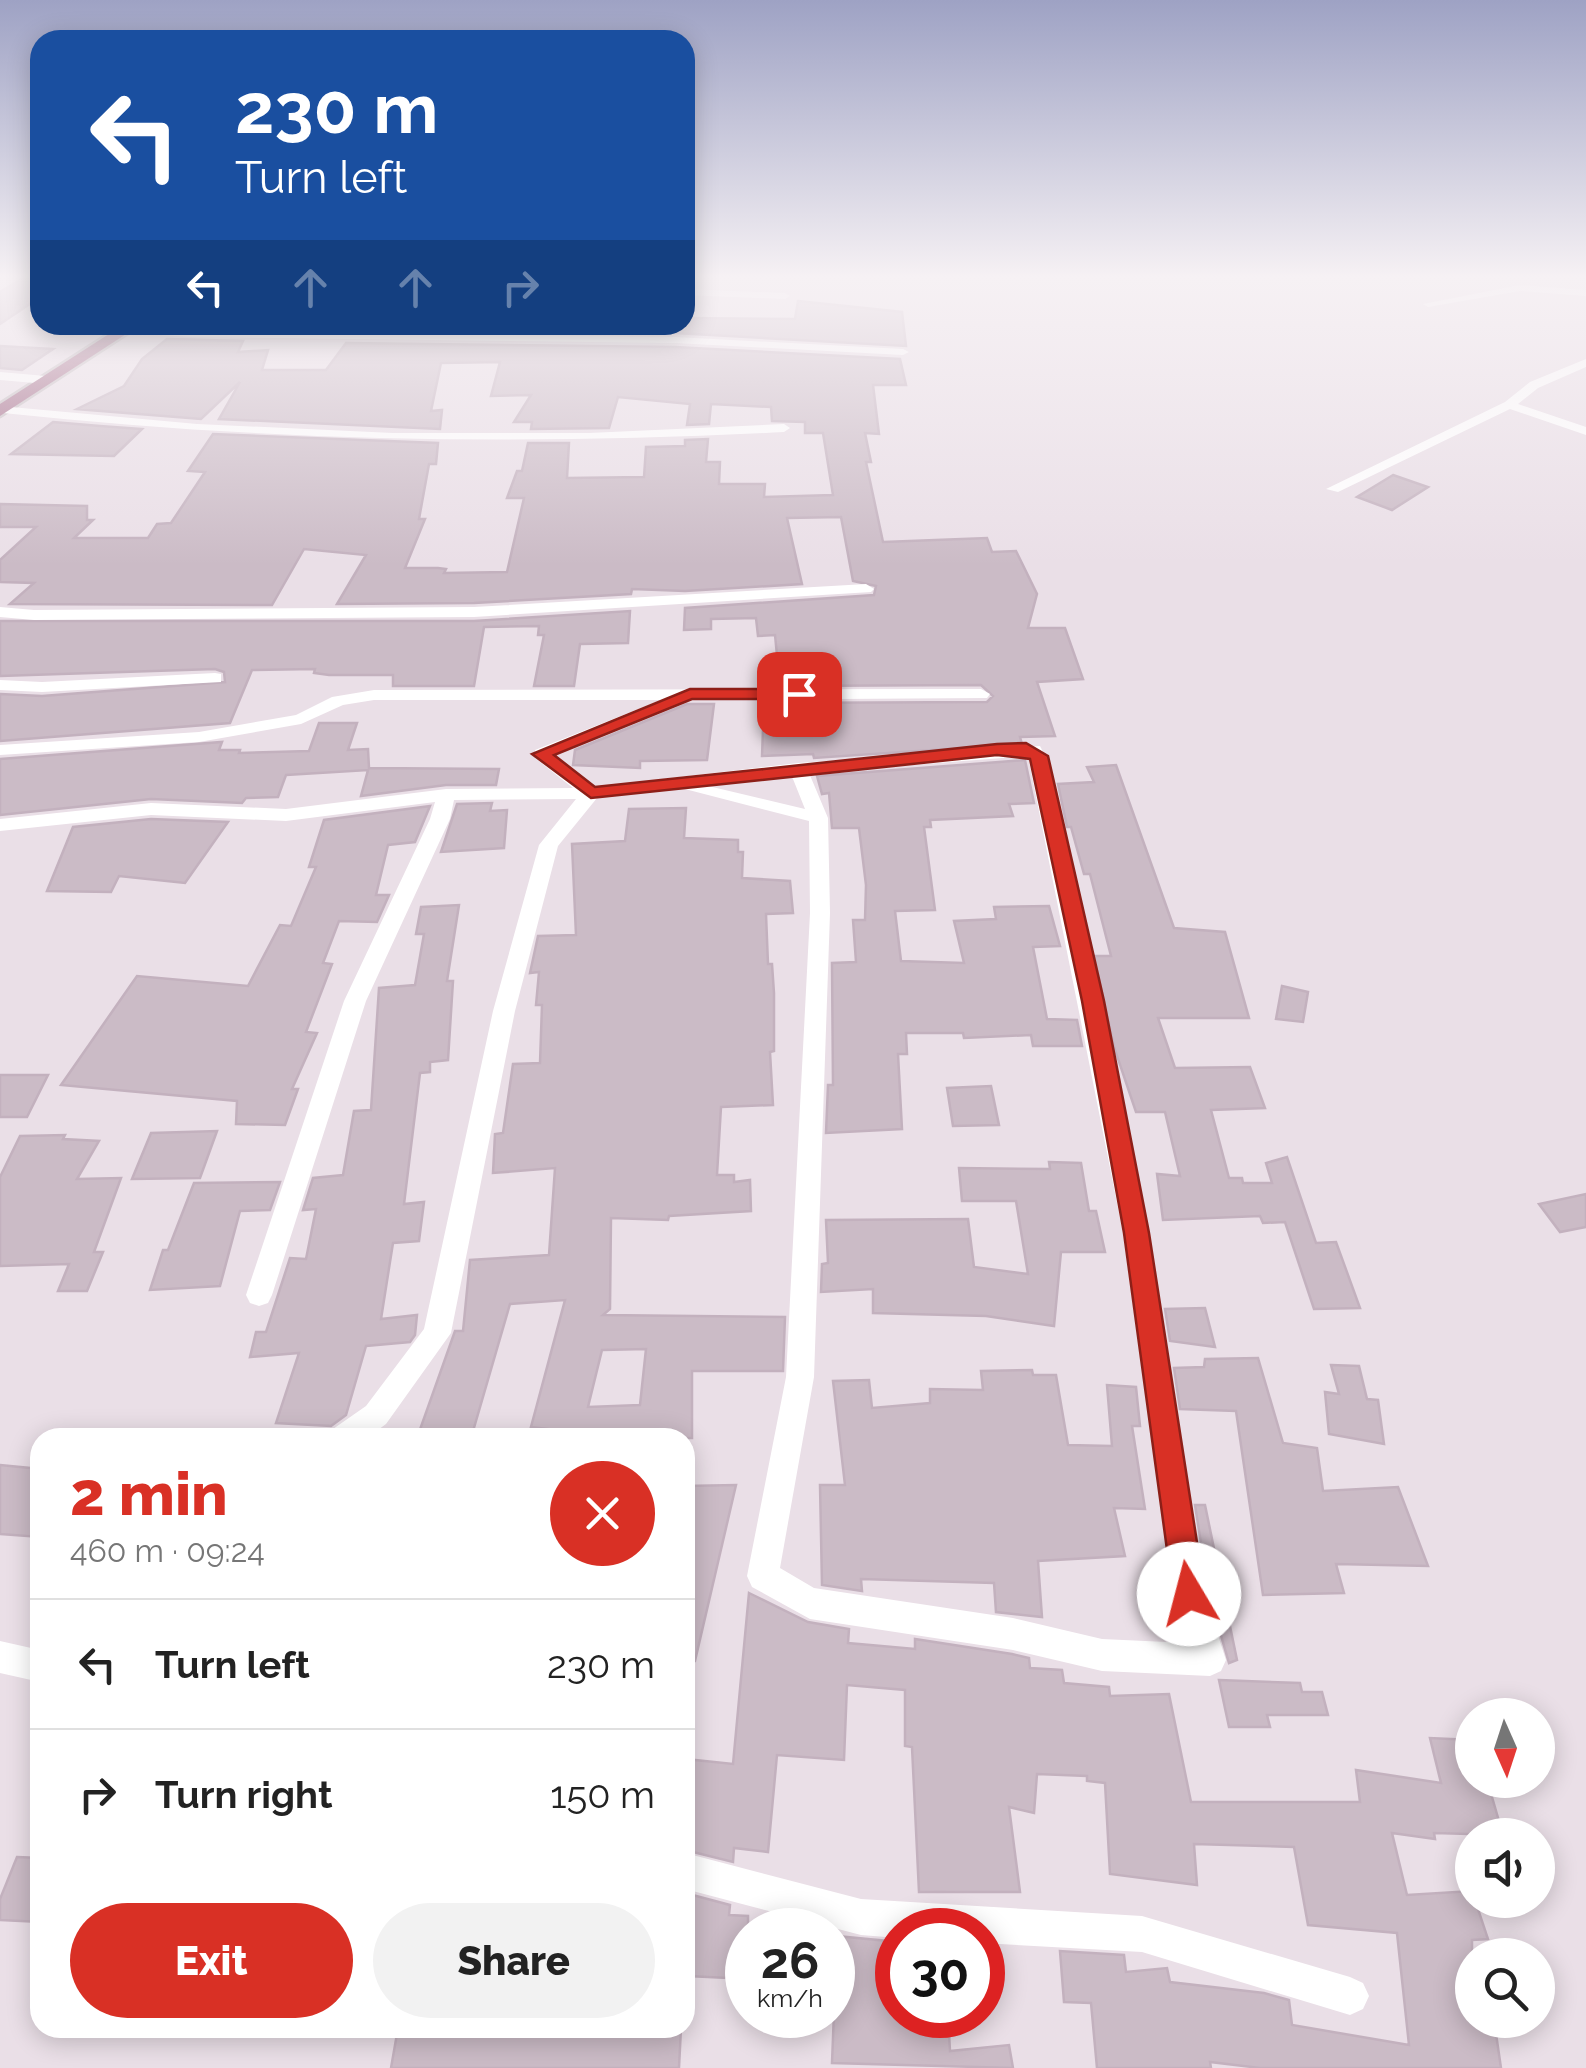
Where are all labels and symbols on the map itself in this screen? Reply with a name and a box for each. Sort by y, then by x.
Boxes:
pin [757,652,842,737]
position arrow [1137,1542,1241,1646]
north arrow [1455,1698,1555,1798]
speed limit sign: 30 [875,1908,1005,2038]

